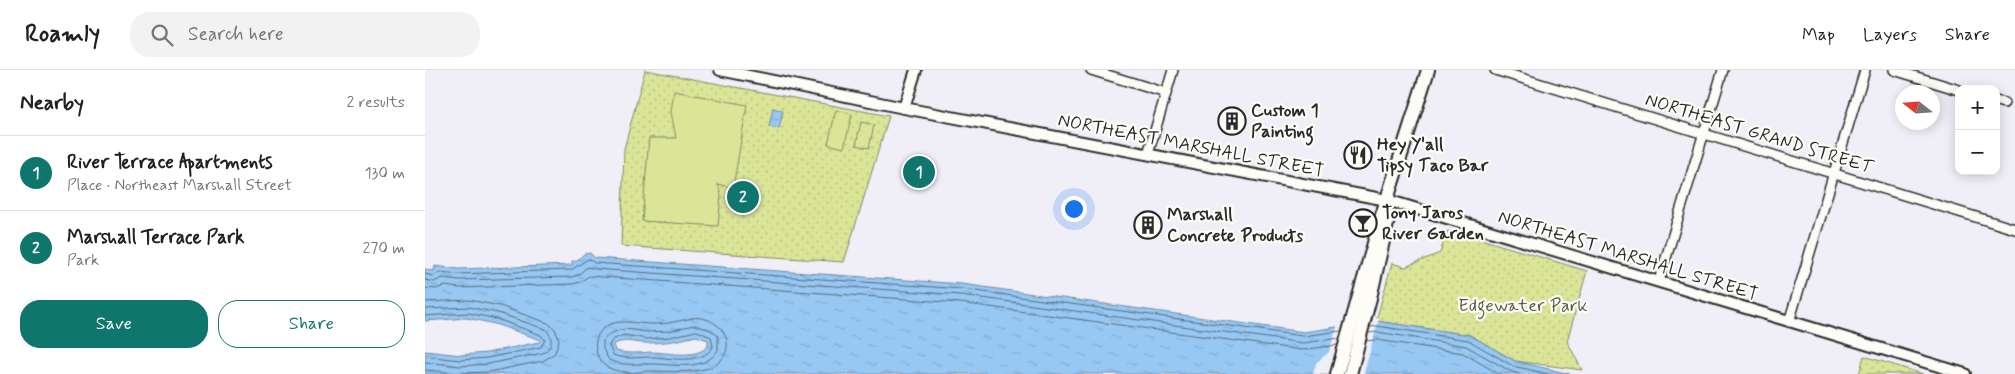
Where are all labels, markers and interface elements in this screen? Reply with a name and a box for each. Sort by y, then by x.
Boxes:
search box [130,12,480,57]
text: Roamly [25,19,100,50]
icon: search [148,21,176,49]
text: Search here [188,22,284,47]
text: Map [1802,23,1835,47]
text: Layers [1863,23,1917,47]
text: Share [1945,23,1990,47]
north arrow [1895,85,1940,130]
map controls [1955,85,2000,175]
button: + [1955,85,2000,130]
street label: NORTHEAST GRAND STREET [1642,88,1877,180]
text: Nearby [20,89,84,117]
text: 2 results [347,92,405,113]
place label: Custom 1 Painting [1251,99,1319,146]
building icon: Custom 1 Painting [1217,106,1247,136]
street label: NORTHEAST MARSHALL STREET [1056,108,1326,184]
button: − [1955,130,2000,175]
place label: Hey Y'all Tipsy Taco Bar [1377,133,1489,178]
restaurant icon: Hey Y'all Tipsy Taco Bar [1343,140,1373,170]
text: River Terrace Apartments [67,150,272,175]
pin: 1 [903,153,935,191]
text: 1 [32,163,40,184]
text: 130 m [364,163,405,184]
text: Place · Northeast Marshall Street [67,175,292,196]
pin: 2 [727,178,759,216]
your location [1061,196,1087,222]
place label: Tony Jaros River Garden [1382,201,1484,246]
place label: Marshall Concrete Products [1167,203,1303,248]
street label: NORTHEAST MARSHALL STREET [1495,205,1761,307]
bar icon: Tony Jaros River Garden [1348,208,1378,238]
building icon: Marshall Concrete Products [1133,210,1163,240]
text: Marshall Terrace Park [67,225,244,250]
text: 2 [32,238,40,259]
text: 270 m [362,238,405,259]
text: Park [67,250,99,271]
park label: Edgewater Park [1458,294,1588,320]
button: Save [20,300,208,348]
button: Share [218,300,405,348]

